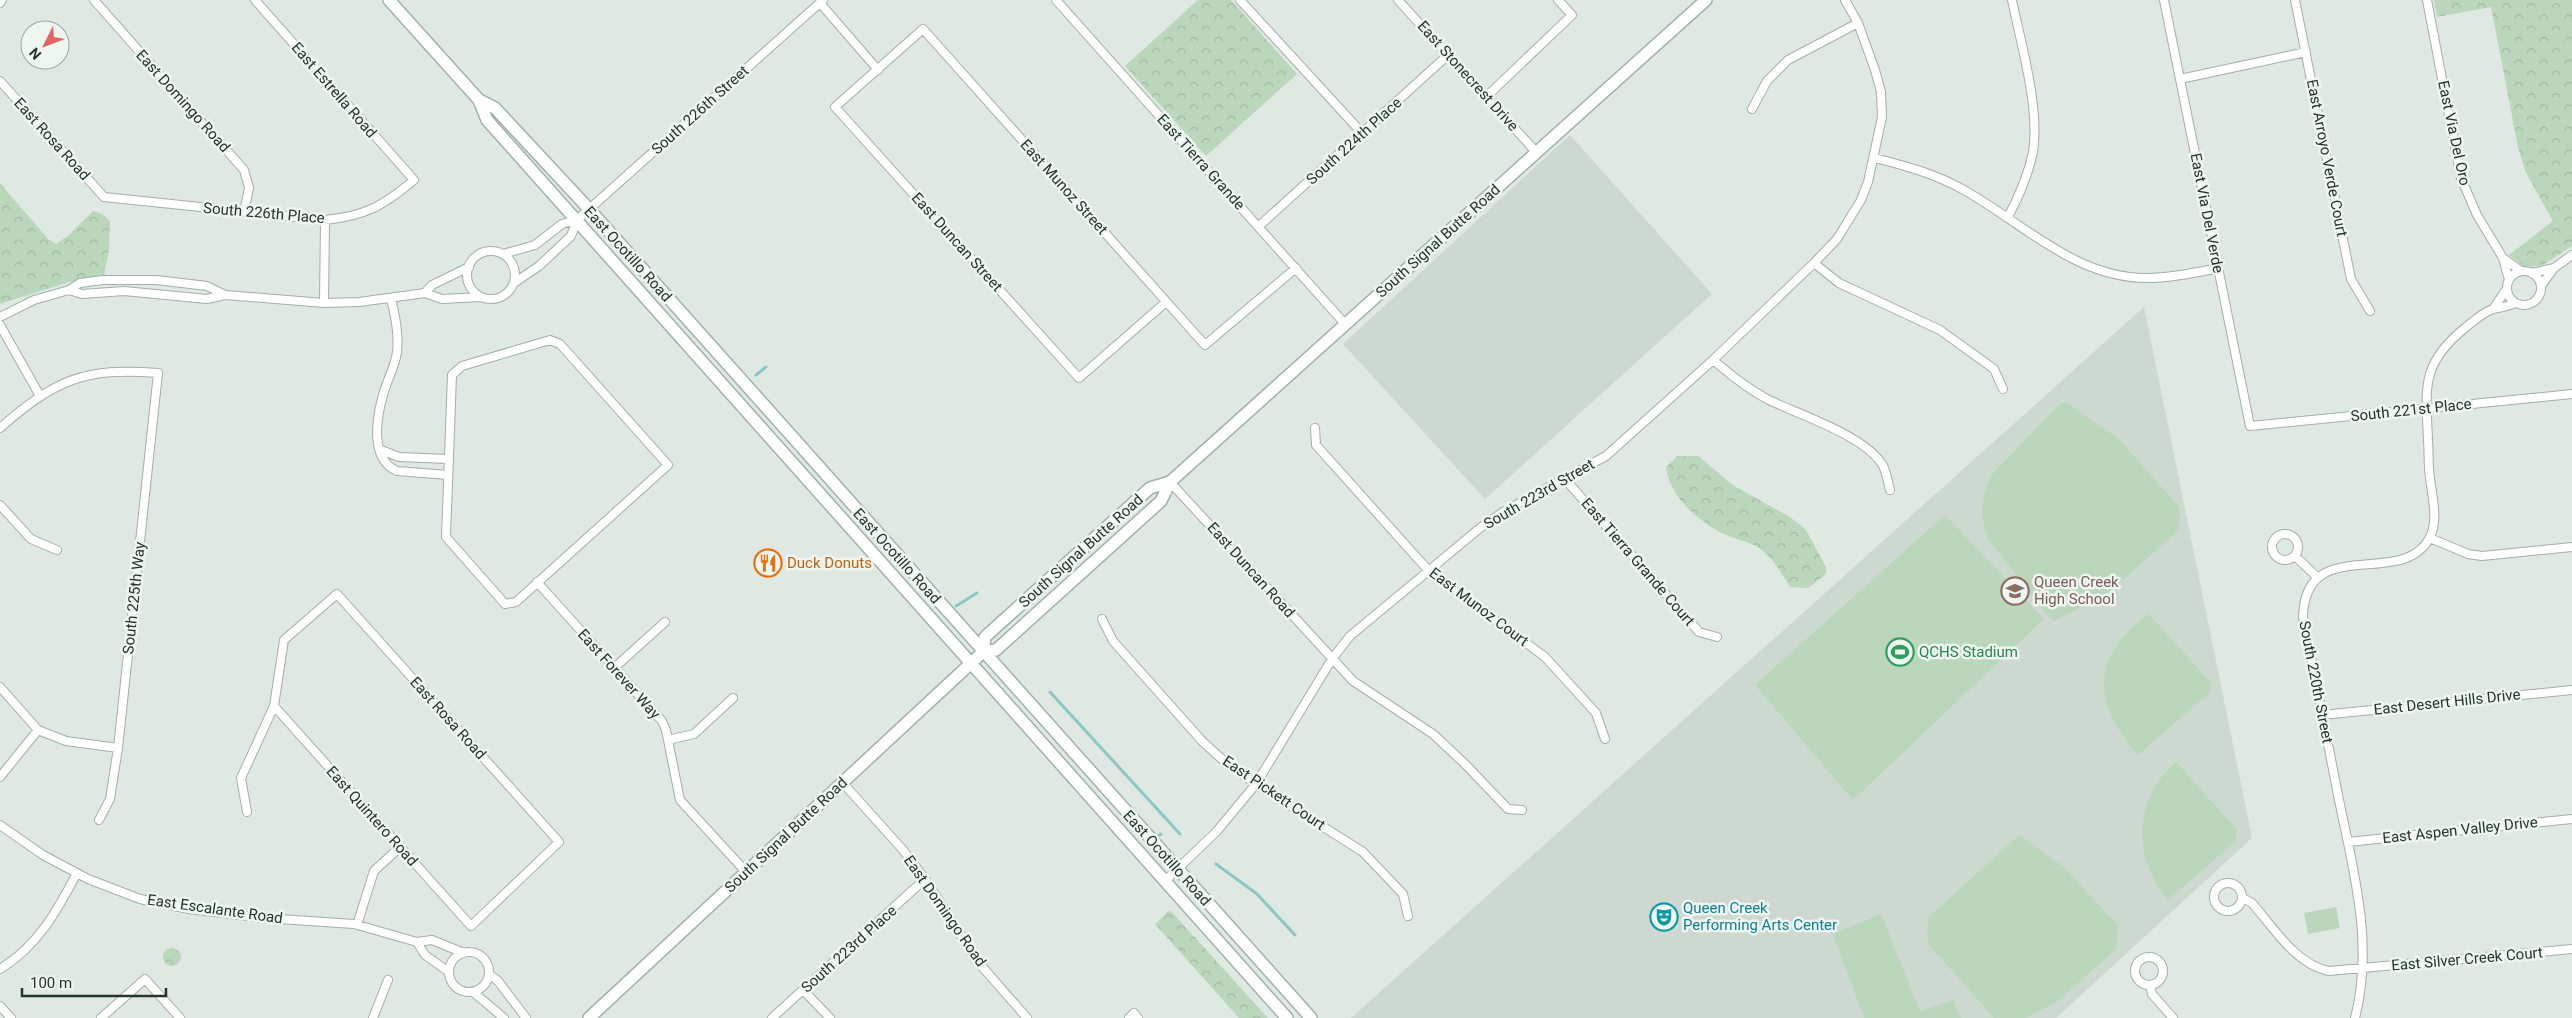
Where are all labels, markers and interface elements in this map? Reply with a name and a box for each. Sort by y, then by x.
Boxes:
street label: East Stonecrest Drive [1414,17,1522,135]
north arrow [20,20,70,70]
street label: East Estrella Road [288,39,380,141]
text: N [26,45,45,63]
street label: East Domingo Road [132,46,234,156]
street label: South 226th Street [648,62,752,158]
street label: East Arroyo Verde Court [2303,78,2351,238]
street label: East Via Del Oro [2434,79,2474,187]
street label: East Rosa Road [10,94,94,184]
street label: South 224th Place [1303,94,1405,188]
street label: East Tierra Grande [1153,110,1249,214]
street label: East Munoz Street [1017,136,1112,238]
street label: East Via Del Verde [2187,151,2227,275]
street label: South Signal Butte Road [1372,180,1504,302]
street label: East Duncan Street [908,189,1006,295]
street label: South 226th Place [203,199,326,227]
street label: East Ocotillo Road [580,203,676,305]
street label: South 221st Place [2350,395,2472,425]
street label: South 223rd Street [1481,455,1598,533]
street label: South Signal Butte Road [1015,490,1147,612]
street label: East Tierra Grande Court [1578,494,1699,630]
street label: East Ocotillo Road [849,505,945,607]
street label: East Duncan Road [1204,519,1298,621]
street label: South 225th Way [119,541,149,655]
restaurant icon: Duck Donuts [753,548,783,578]
place label: Duck Donuts [787,554,872,572]
street label: East Munoz Court [1426,564,1532,650]
place label: Queen Creek High School [2034,573,2119,608]
school or university icon: Queen Creek High School [2000,576,2030,606]
street label: South 220th Street [2295,619,2337,745]
street label: East Forever Way [574,625,664,723]
sports icon: QCHS Stadium [1885,637,1915,667]
place label: QCHS Stadium [1919,643,2018,661]
street label: East Rosa Road [406,673,490,763]
street label: East Desert Hills Drive [2373,685,2521,719]
street label: East Pickett Court [1219,752,1329,834]
street label: East Quintero Road [322,762,422,870]
street label: South Signal Butte Road [721,774,851,896]
street label: East Ocotillo Road [1119,807,1215,909]
street label: East Aspen Valley Drive [2381,813,2539,847]
street label: East Domingo Road [900,852,990,970]
street label: East Escalante Road [146,891,284,927]
place label: Queen Creek Performing Arts Center [1683,899,1837,934]
street label: South 223rd Place [798,901,900,997]
theatre icon: Queen Creek Performing Arts Center [1649,902,1679,932]
street label: East Silver Creek Court [2390,943,2544,975]
scale bar [22,966,166,998]
text: 100 m [30,974,72,992]

